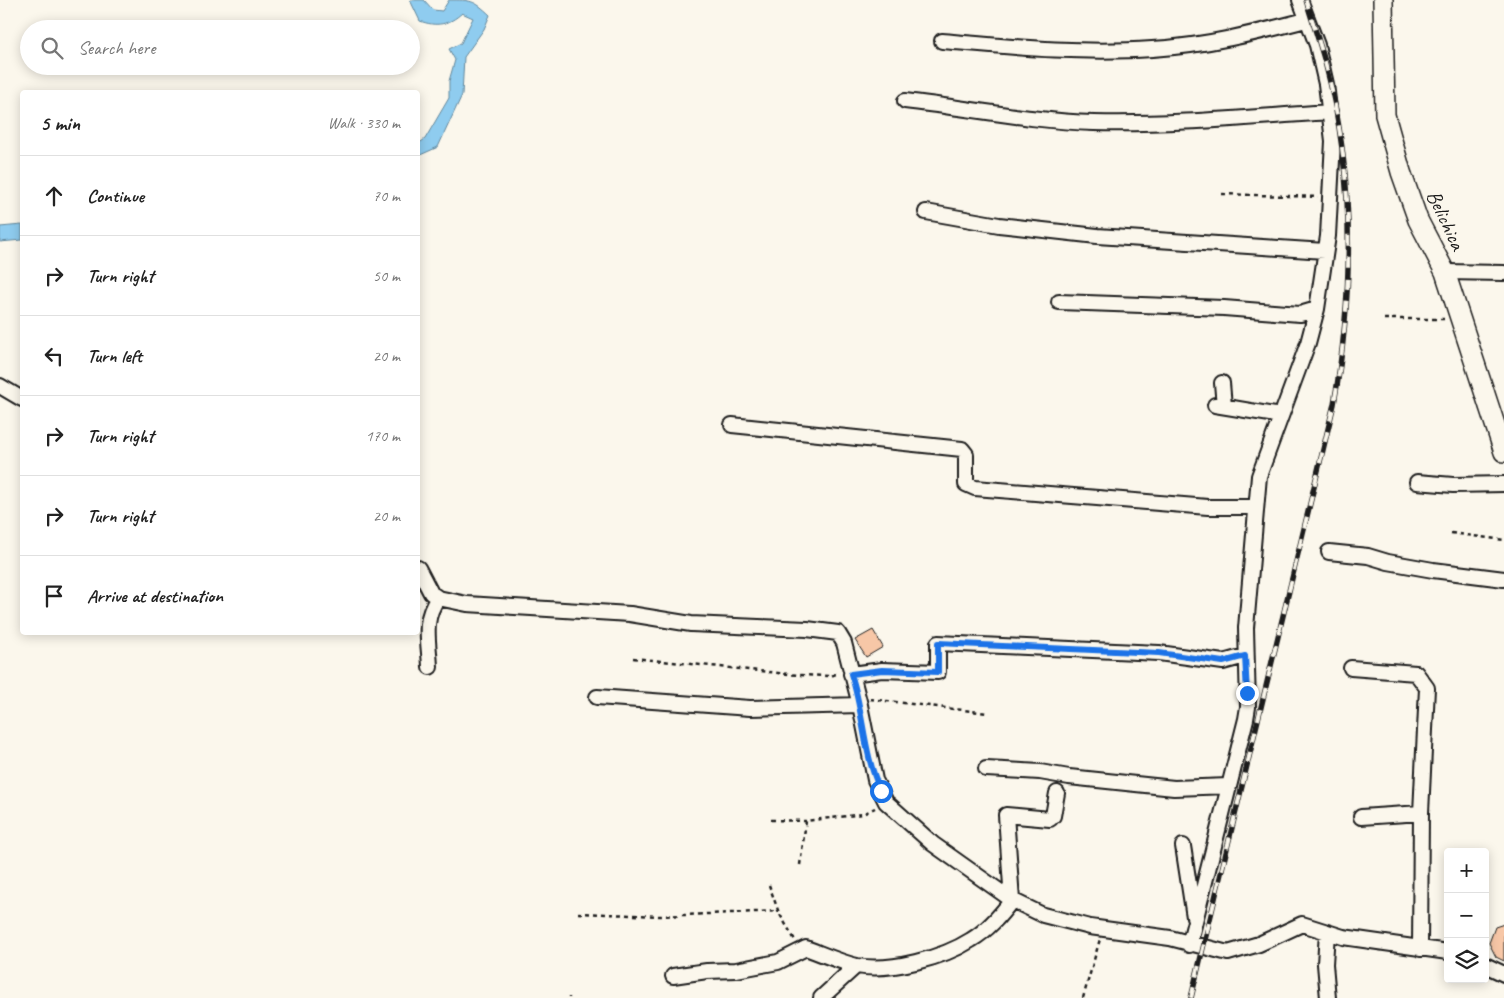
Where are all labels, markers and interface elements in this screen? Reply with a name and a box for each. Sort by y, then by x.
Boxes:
search box [20,20,420,75]
icon: search [38,34,66,62]
text: Search here [78,36,155,60]
text: 5 min [40,110,80,136]
text: Walk · 330 m [328,113,400,133]
icon: ahead [40,182,68,210]
text: Continue [87,184,144,208]
text: 70 m [373,186,400,206]
street label: Belichica [1421,186,1472,256]
icon: right [40,262,68,290]
text: Turn right [87,264,154,288]
text: 50 m [373,266,400,286]
icon: left [40,342,68,370]
text: Turn left [87,344,142,368]
text: 20 m [373,346,400,366]
icon: right [40,422,68,450]
text: Turn right [87,424,154,448]
text: 170 m [366,426,400,446]
icon: right [40,502,68,530]
text: Turn right [87,504,154,528]
text: 20 m [373,506,400,526]
icon: arrive [40,582,68,610]
text: Arrive at destination [87,584,223,608]
route end [1236,682,1259,705]
route start [870,780,893,803]
map controls [1444,848,1489,983]
button: + [1444,848,1489,893]
button: − [1444,893,1489,938]
button: layers [1444,938,1489,983]

